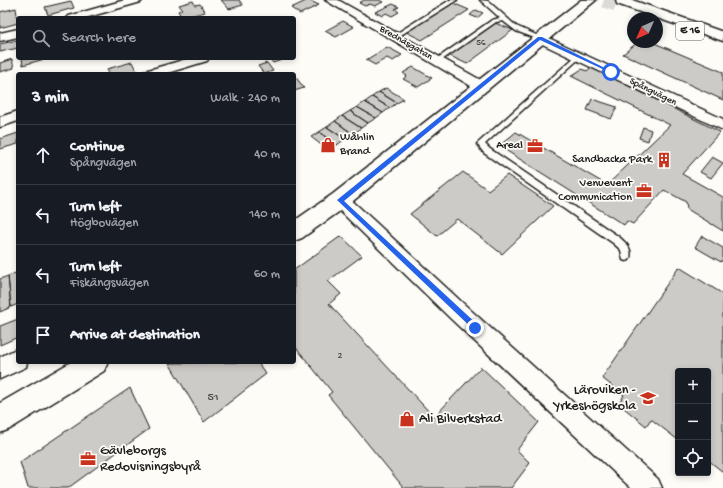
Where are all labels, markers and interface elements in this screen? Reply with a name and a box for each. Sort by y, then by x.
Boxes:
north arrow [627,12,663,48]
search box [16,16,296,60]
street label: Brednäsgatan [376,22,435,63]
road number: E 16 [676,22,704,40]
icon: search [30,27,52,49]
text: Search here [62,29,136,47]
house number: 56 [476,38,486,49]
route start [602,63,620,81]
street label: Spångvägen [627,75,679,109]
text: 3 min [32,88,69,108]
text: Walk · 240 m [211,91,280,106]
place label: Wåhlin Brand [339,131,375,159]
shop icon: Wåhlin Brand [319,136,337,154]
office icon: Areal [526,137,544,155]
text: Continue [70,138,124,156]
place label: Areal [496,139,523,153]
icon: ahead [32,144,54,166]
text: 40 m [254,147,280,162]
building icon: Sandbacka Park [655,151,673,169]
place label: Sandbacka Park [572,153,654,167]
text: Spångvägen [70,156,136,171]
place label: Venuevent Communication [558,177,633,205]
office icon: Venuevent Communication [635,182,653,200]
text: Turn left [70,198,121,216]
icon: left [32,204,54,226]
text: 140 m [249,207,280,222]
text: Högbovägen [70,216,138,231]
text: Turn left [70,258,121,276]
icon: left [32,264,54,286]
text: 60 m [254,267,280,282]
text: Fiskängsvägen [70,276,149,291]
route end [466,319,484,337]
icon: arrive [32,324,54,346]
text: Arrive at destination [70,326,200,344]
house number: 2 [338,350,343,362]
map controls [675,368,711,476]
button: + [675,368,711,404]
place label: Läroviken - Yrkeshögskola [552,382,637,415]
school or university icon: Läroviken - Yrkeshögskola [639,389,657,407]
house number: 51 [207,391,219,405]
button: − [675,404,711,440]
shop icon: Ali Bilverkstad [398,410,416,428]
place label: Ali Bilverkstad [419,411,503,428]
button: locate [675,440,711,476]
place label: Gävleborgs Redovisningsbyrå [100,443,202,476]
office icon: Gävleborgs Redovisningsbyrå [79,450,97,468]

